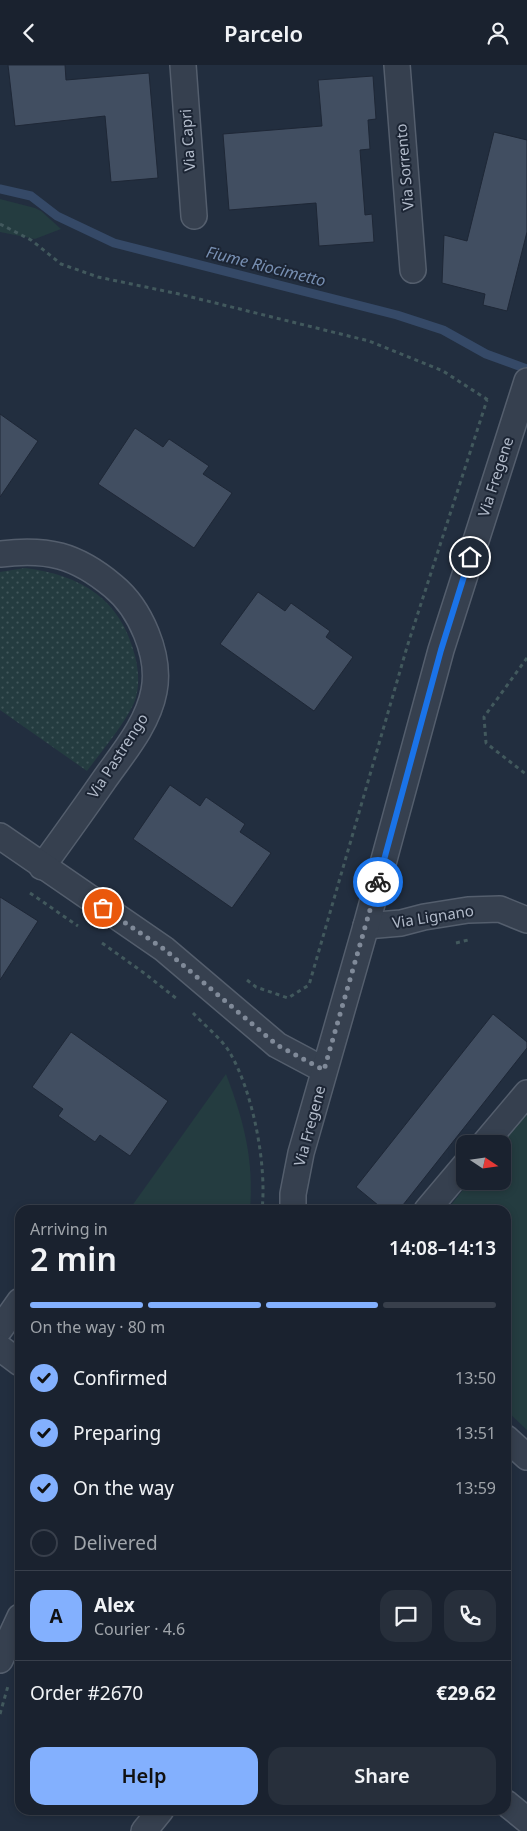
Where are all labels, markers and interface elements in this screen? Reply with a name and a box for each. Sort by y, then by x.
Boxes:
text: Parcelo [224,18,303,48]
icon: back [15,19,43,47]
icon: person [484,19,512,47]
street label: Via Capri [175,108,199,172]
street label: Via Sorrento [390,123,418,211]
water label: Fiume Riocimetto [204,241,328,291]
street label: Via Fregene [473,434,517,519]
pin [449,536,491,578]
icon: home [456,543,484,571]
street label: Via Pastrengo [82,709,152,802]
courier [353,857,403,907]
icon: bike [364,868,392,896]
pin [82,887,124,929]
icon: bag [89,894,117,922]
street label: Via Lignano [391,900,475,932]
street label: Via Fregene [289,1083,329,1168]
north arrow [456,1135,511,1190]
map controls [456,1135,511,1190]
text: Arriving in [30,1218,108,1240]
text: 14:08–14:13 [389,1235,496,1261]
text: 2 min [30,1237,117,1280]
text: On the way · 80 m [30,1316,165,1338]
icon: check [30,1364,58,1392]
text: Confirmed [73,1365,168,1391]
text: 13:50 [455,1367,496,1389]
icon: check [30,1419,58,1447]
text: Preparing [73,1420,161,1446]
text: 13:51 [455,1422,496,1444]
icon: check [30,1474,58,1502]
text: On the way [73,1475,174,1501]
text: 13:59 [455,1477,496,1499]
text: Delivered [73,1530,158,1556]
button: chat [380,1590,432,1642]
button: phone [444,1590,496,1642]
text: Alex [94,1592,135,1618]
text: A [49,1603,63,1629]
text: Courier · 4.6 [94,1618,185,1640]
text: Order #2670 [30,1680,143,1706]
text: €29.62 [436,1680,496,1706]
button: Help [30,1747,258,1805]
button: Share [268,1747,496,1805]

